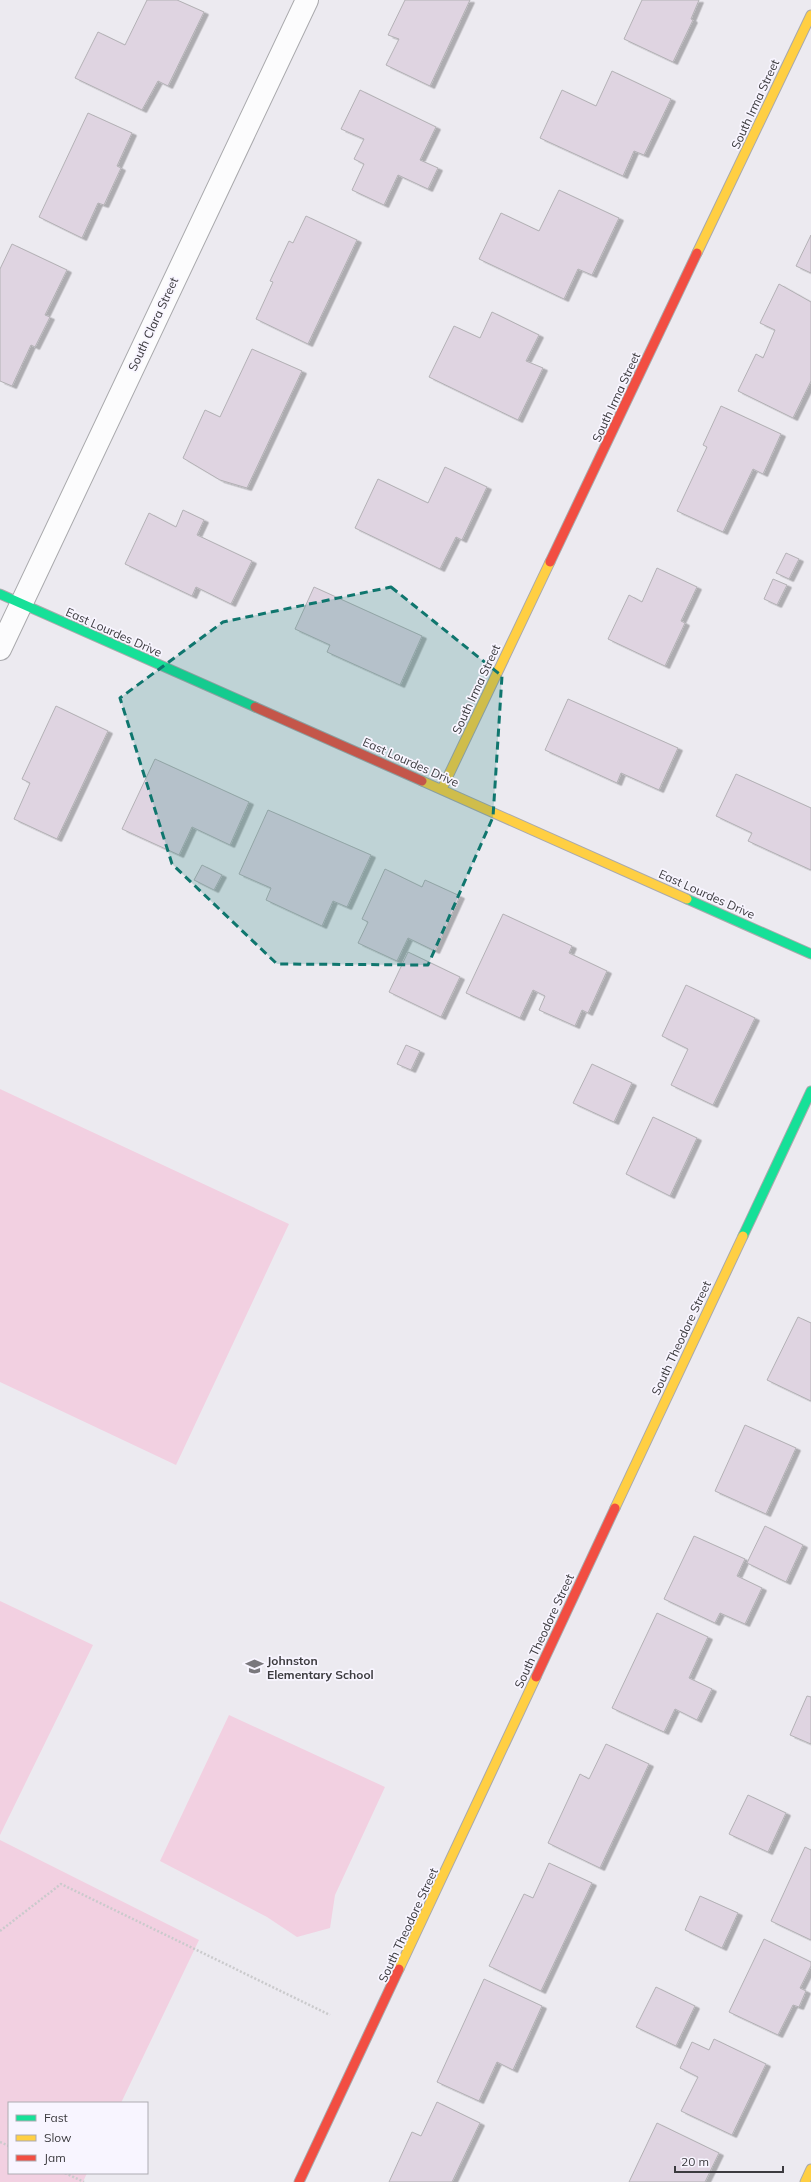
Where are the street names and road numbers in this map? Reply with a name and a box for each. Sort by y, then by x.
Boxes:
street label: South Irma Street [728,57,782,151]
street label: South Clara Street [125,275,181,373]
street label: South Irma Street [589,350,643,444]
street label: East Lourdes Drive [64,604,164,660]
street label: South Irma Street [449,642,503,736]
street label: East Lourdes Drive [361,734,461,790]
street label: East Lourdes Drive [657,866,757,922]
street label: South Theodore Street [648,1278,714,1398]
street label: South Theodore Street [511,1571,577,1691]
street label: South Theodore Street [375,1865,441,1985]

